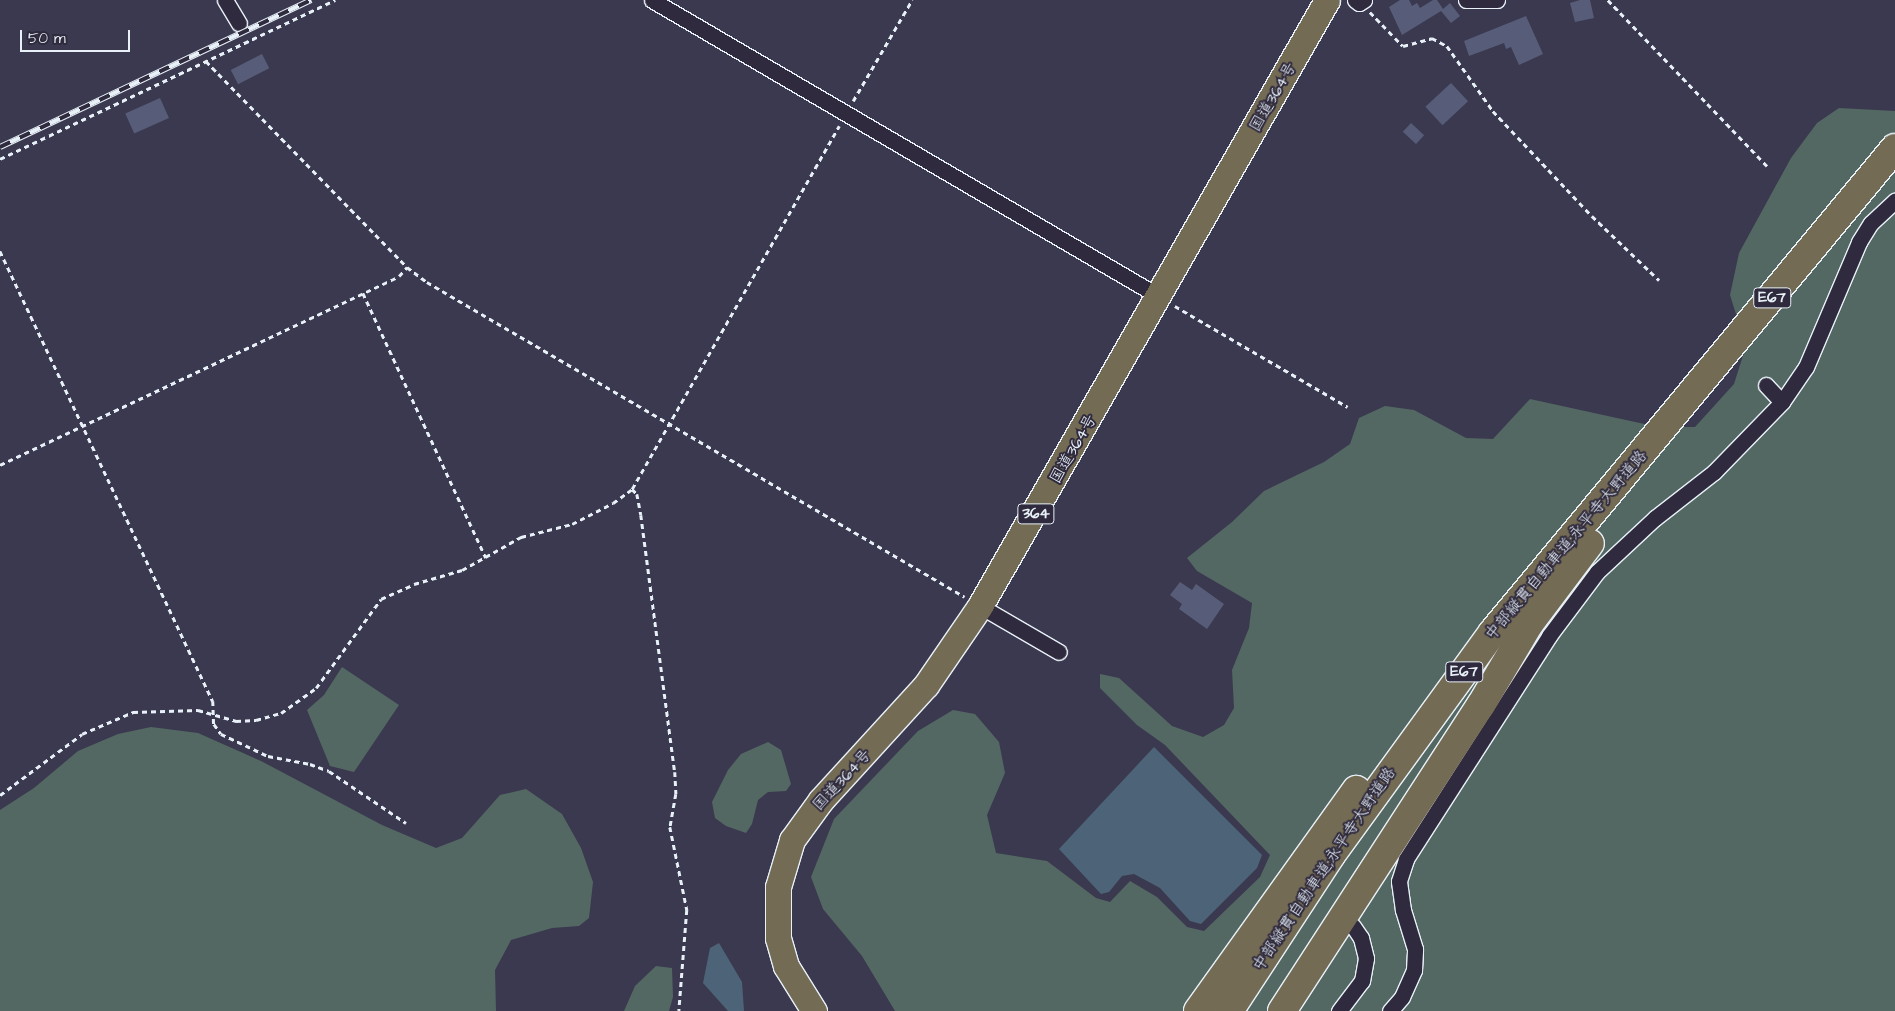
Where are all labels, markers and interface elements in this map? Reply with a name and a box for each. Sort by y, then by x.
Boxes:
scale bar [22,20,132,52]
text: 50 m [28,28,66,49]
street label: 国道364号 [1245,59,1301,135]
road number: E67 [1752,286,1792,310]
street label: 国道364号 [1045,411,1101,487]
street label: 中部縦貫自動車道;永平寺大野道路 [1481,446,1651,644]
road number: 364 [1017,502,1055,526]
road number: E67 [1444,660,1484,684]
street label: 国道364号 [809,745,875,815]
street label: 中部縦貫自動車道;永平寺大野道路 [1248,763,1400,975]

